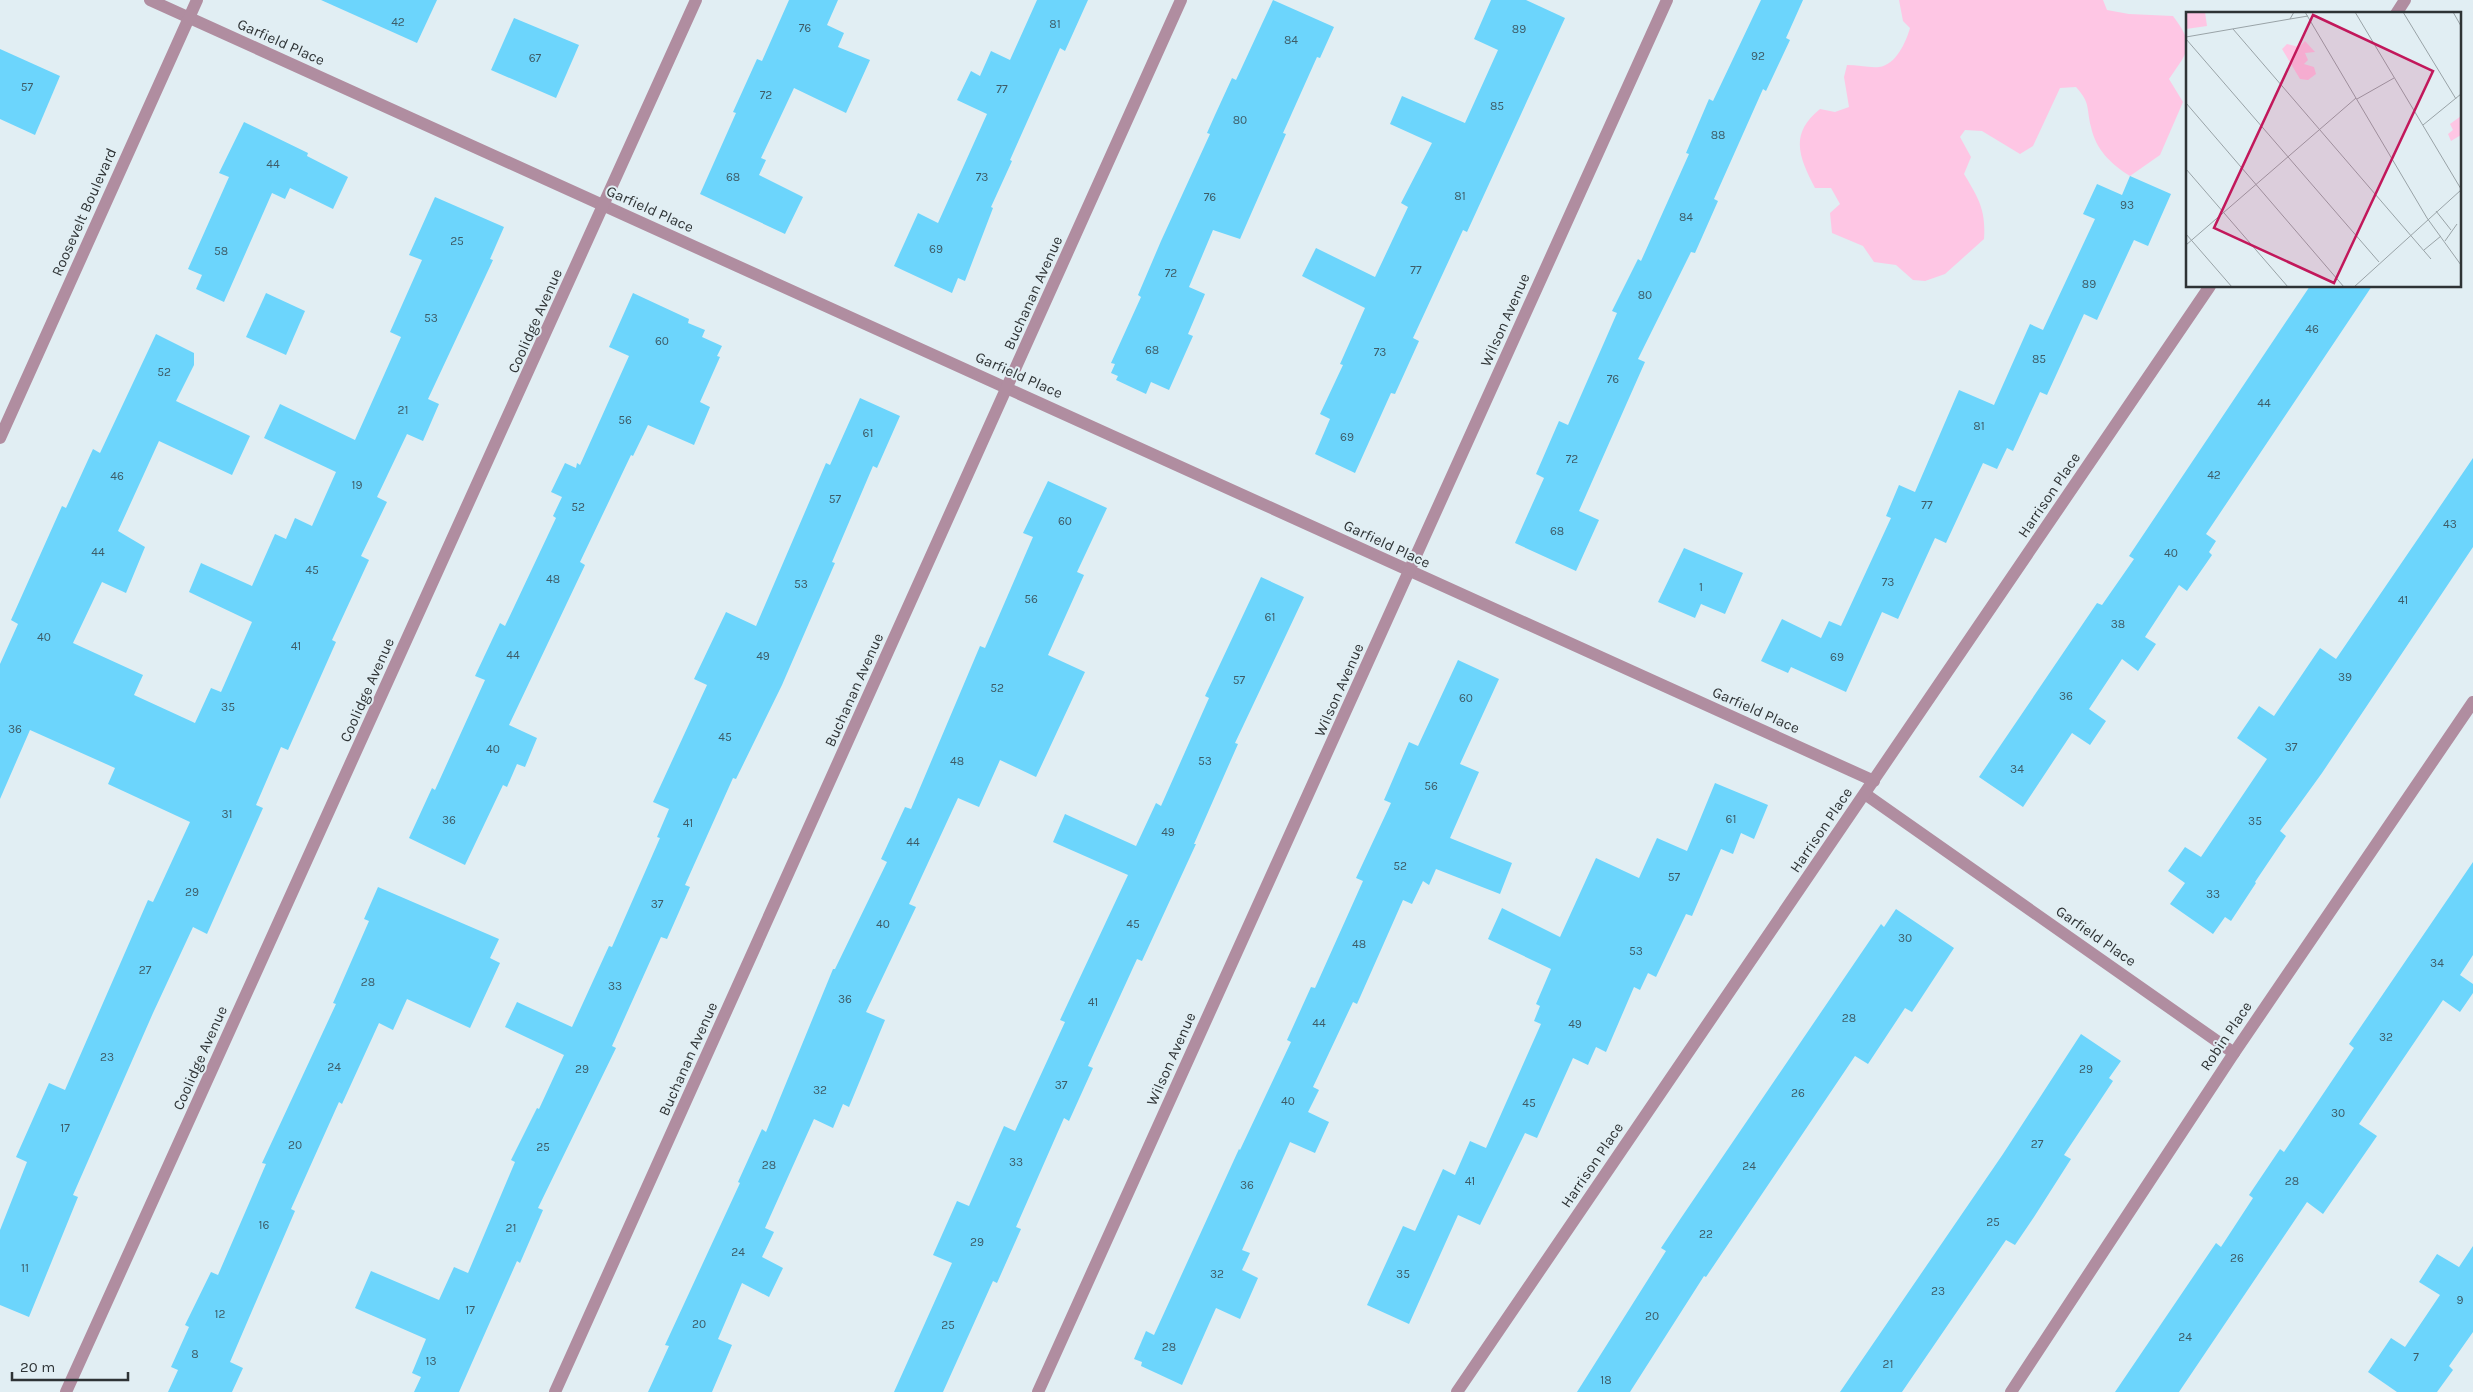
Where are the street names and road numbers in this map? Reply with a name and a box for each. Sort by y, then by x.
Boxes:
street label: Garfield Place [235,15,327,69]
street label: Roosevelt Boulevard [48,145,120,279]
street label: Garfield Place [604,182,696,236]
street label: Buchanan Avenue [1000,233,1066,353]
street label: Coolidge Avenue [504,266,566,376]
street label: Wilson Avenue [1476,271,1534,369]
street label: Garfield Place [973,348,1065,402]
street label: Harrison Place [2014,449,2084,541]
street label: Garfield Place [1341,516,1433,572]
street label: Buchanan Avenue [821,630,887,750]
street label: Coolidge Avenue [336,635,398,745]
street label: Wilson Avenue [1310,641,1368,739]
street label: Garfield Place [1710,683,1802,737]
street label: Harrison Place [1786,784,1856,876]
street label: Garfield Place [2053,902,2139,970]
street label: Robin Place [2196,998,2256,1074]
street label: Buchanan Avenue [655,999,721,1119]
street label: Coolidge Avenue [169,1003,231,1113]
street label: Wilson Avenue [1142,1010,1200,1108]
street label: Harrison Place [1557,1119,1627,1211]

